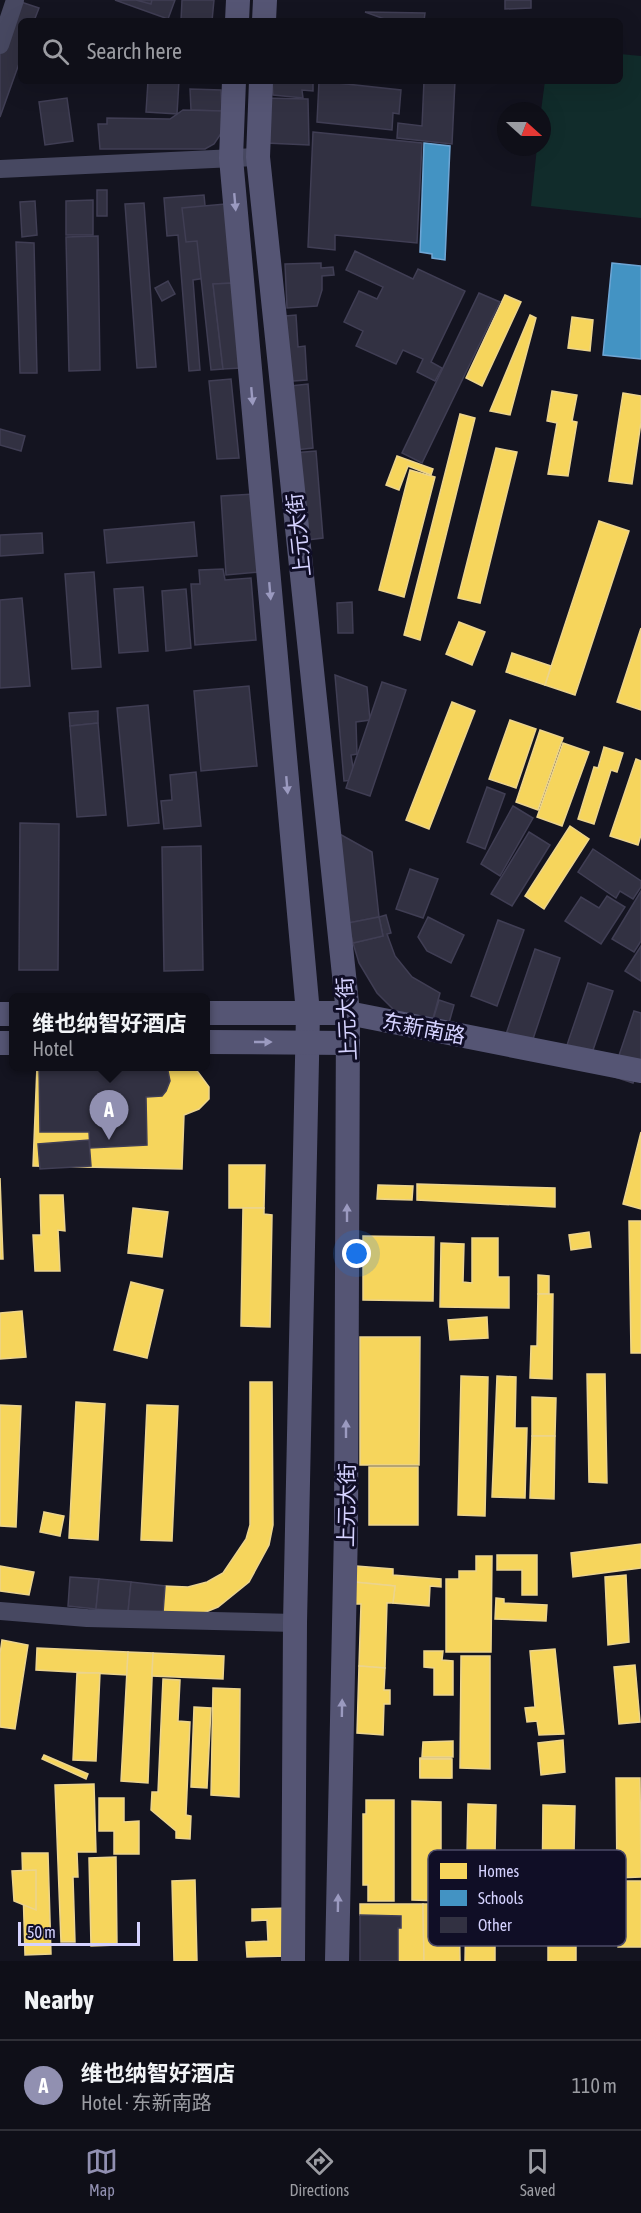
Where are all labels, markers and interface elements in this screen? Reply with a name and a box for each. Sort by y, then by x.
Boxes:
search box [18,18,623,84]
icon: search [39,35,72,68]
text: Search here [87,38,182,64]
north arrow [497,102,551,156]
one-way arrow [230,193,239,212]
one-way arrow [247,387,257,406]
street label: 上元大街 [282,492,314,578]
one-way arrow [265,581,275,600]
one-way arrow [282,775,292,794]
street label: 上元大街 [332,976,360,1062]
popup [9,993,210,1071]
street label: 东新南路 [380,1008,468,1048]
text: 维也纳智好酒店 [32,1010,187,1036]
text: Hotel [32,1037,73,1060]
one-way arrow [254,1037,273,1047]
pin: A [90,1090,128,1140]
one-way arrow [343,1203,352,1222]
your location [342,1239,371,1268]
one-way arrow [341,1419,351,1438]
street label: 上元大街 [333,1463,359,1547]
one-way arrow [337,1698,347,1717]
legend [428,1850,626,1946]
text: Homes [478,1862,520,1880]
text: Schools [478,1889,524,1907]
one-way arrow [333,1893,343,1912]
text: Other [478,1916,512,1934]
scale bar [18,1919,140,1946]
text: 50 m [27,1923,56,1941]
text: Nearby [24,1985,94,2015]
text: 维也纳智好酒店 [81,2060,235,2086]
text: A [39,2074,48,2097]
text: 110 m [572,2074,617,2097]
text: Hotel · 东新南路 [81,2091,212,2114]
tab: Map [85,2145,118,2199]
tab: Directions [289,2145,349,2199]
tab: Saved [520,2145,555,2199]

